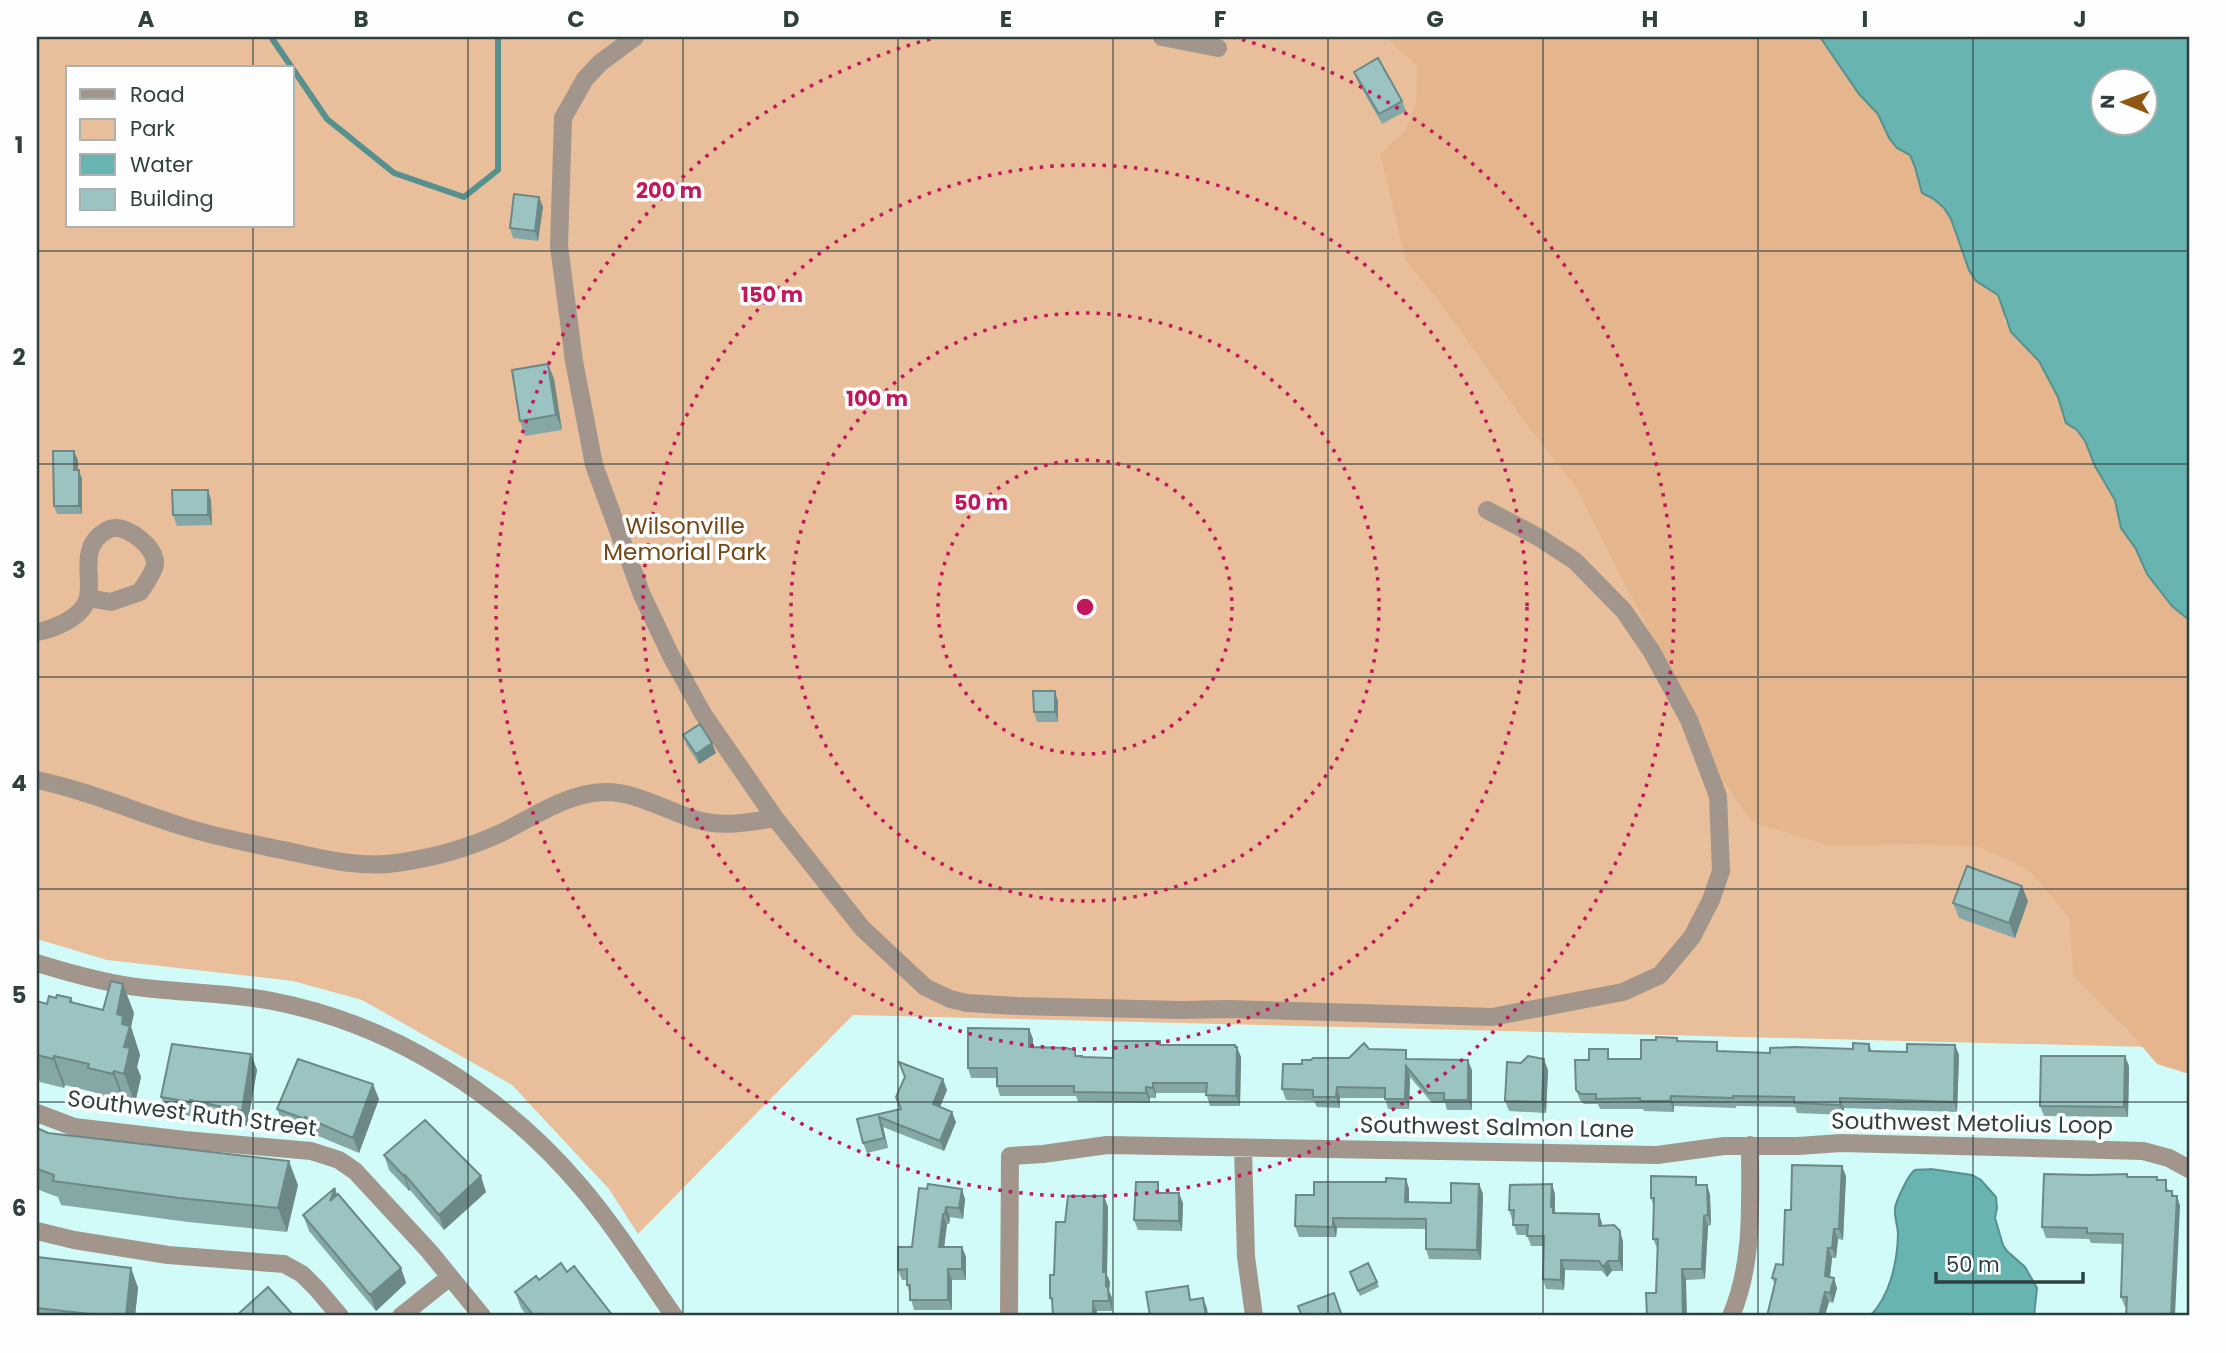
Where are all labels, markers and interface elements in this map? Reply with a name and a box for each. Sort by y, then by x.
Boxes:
text: A [138,3,155,35]
text: B [353,3,369,35]
text: C [567,3,585,35]
text: D [783,3,799,35]
text: E [1000,3,1012,35]
text: F [1214,3,1226,35]
text: G [1426,3,1444,35]
text: H [1642,3,1658,35]
text: I [1862,3,1868,35]
text: J [2073,3,2087,35]
legend [66,66,294,228]
north arrow [2090,66,2160,136]
text: Road [130,80,185,109]
text: N [2094,94,2121,109]
text: Park [130,114,175,143]
text: 1 [15,129,23,161]
text: Water [130,150,193,179]
text: 200 m [636,176,702,205]
text: Building [130,184,214,213]
text: 150 m [741,280,803,309]
text: 2 [12,341,26,373]
text: 100 m [846,384,908,413]
text: 50 m [954,488,1008,517]
park label: Wilsonville Memorial Park [603,510,767,568]
text: 3 [12,554,26,586]
centre of rings [1073,595,1097,619]
text: 4 [11,767,27,799]
text: 5 [12,979,26,1011]
street label: Southwest Ruth Street [66,1082,318,1144]
street label: Southwest Metolius Loop [1831,1105,2113,1141]
street label: Southwest Salmon Lane [1360,1109,1634,1145]
text: 6 [12,1192,26,1224]
scale bar [1936,1241,2082,1285]
text: 50 m [1946,1250,2000,1279]

